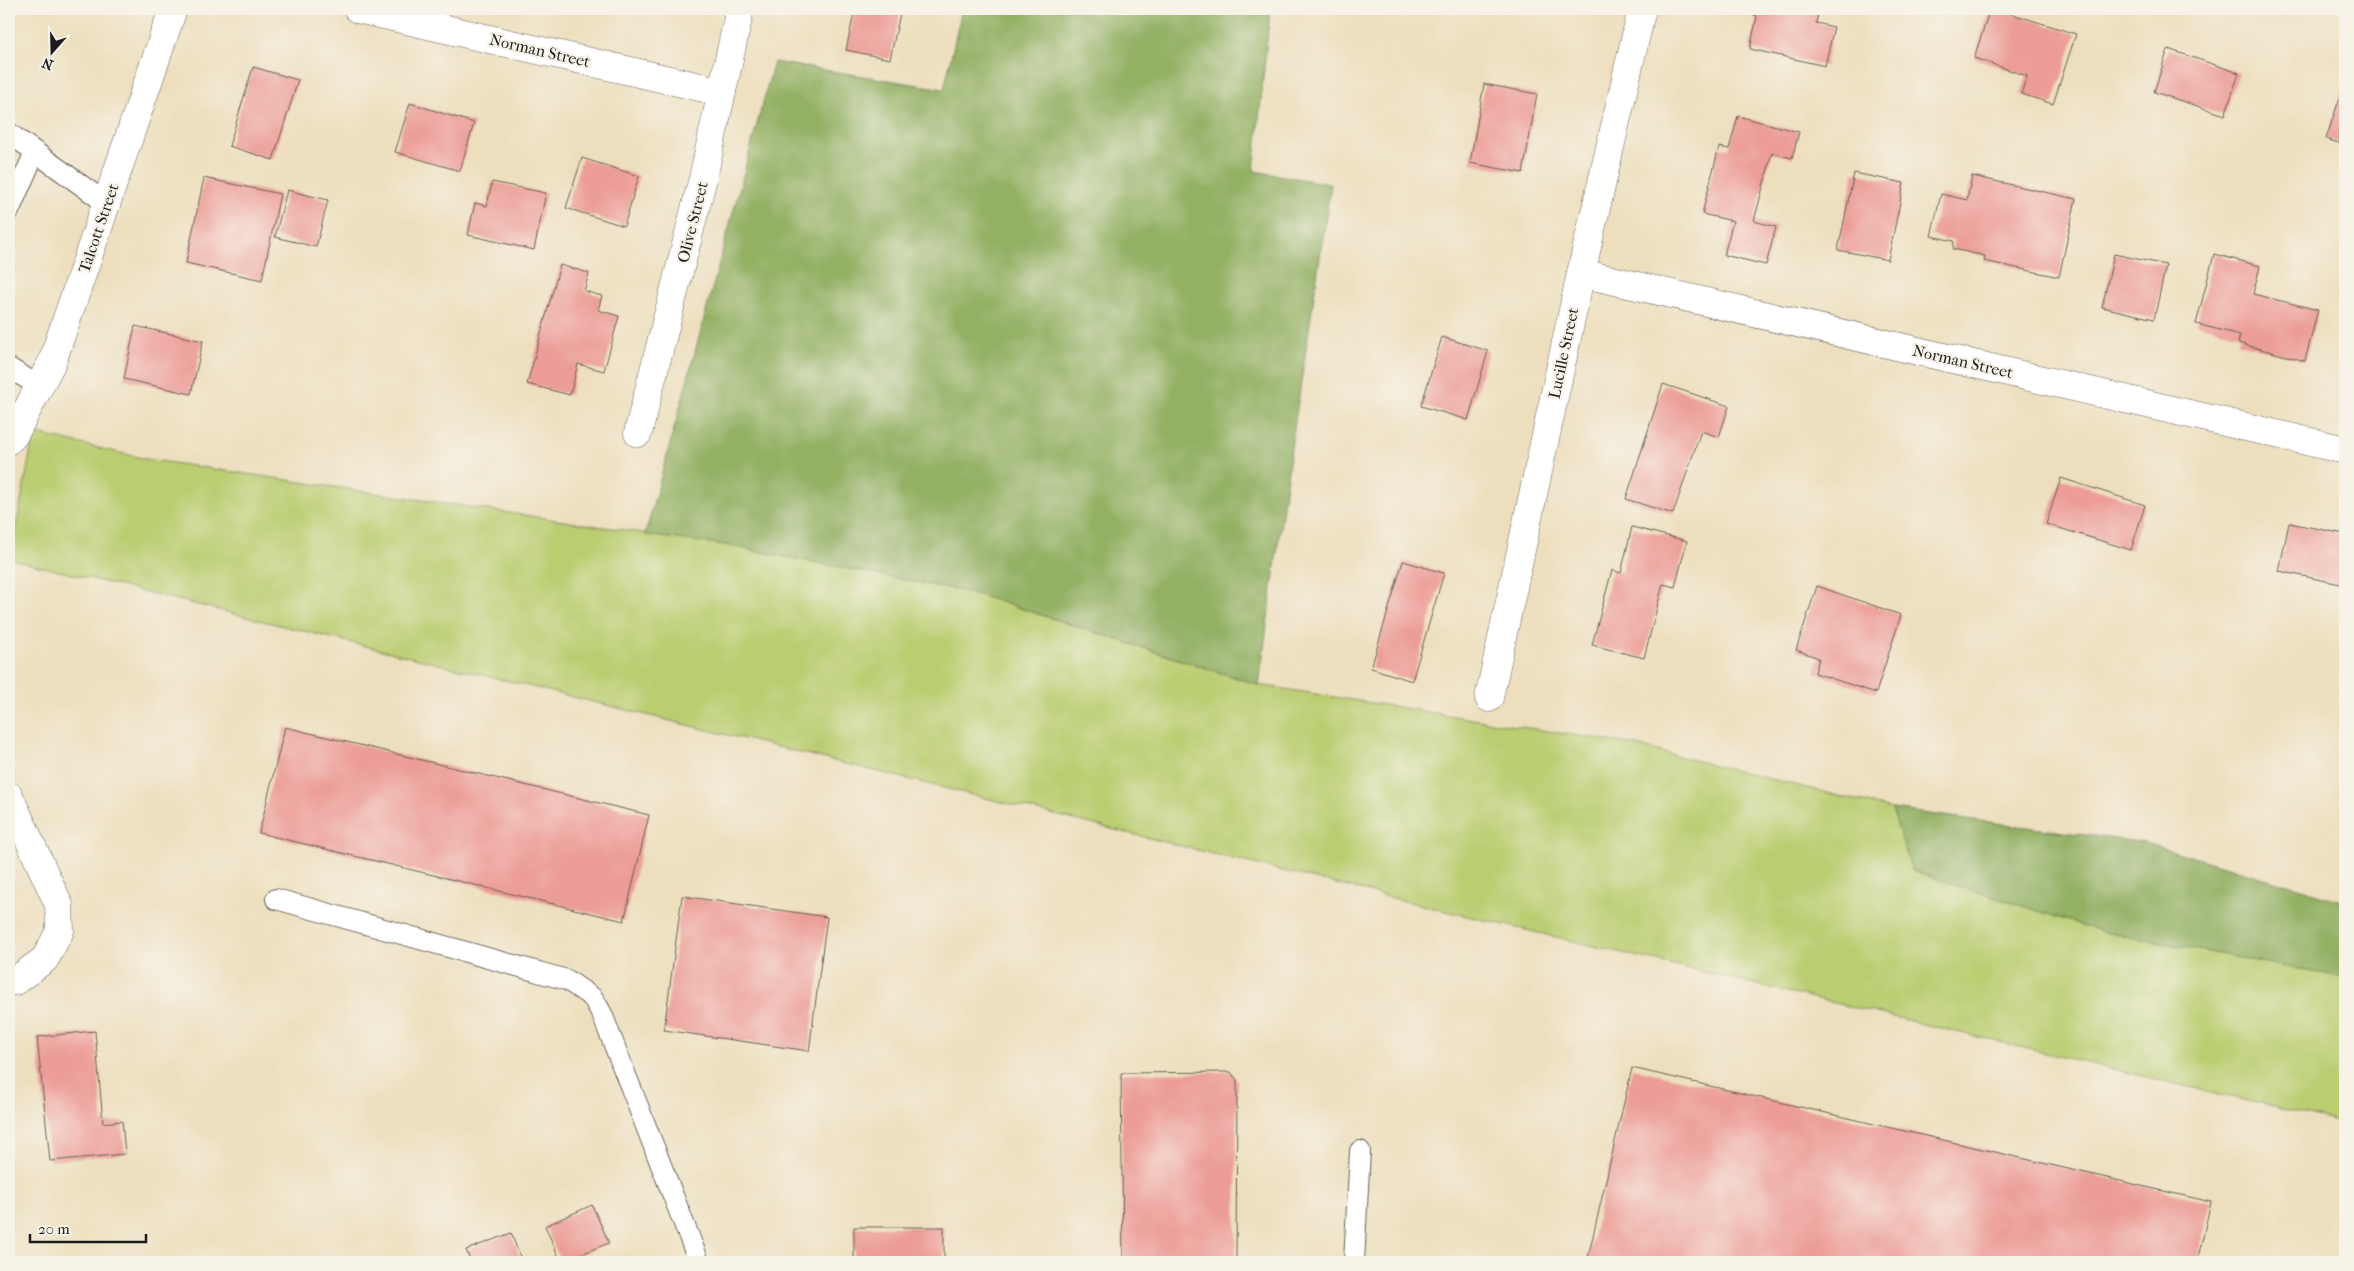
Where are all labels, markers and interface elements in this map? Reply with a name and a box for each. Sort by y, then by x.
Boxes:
north arrow [28,28,78,78]
street label: Norman Street [488,30,592,71]
text: N [39,54,56,74]
street label: Olive Street [673,179,712,265]
street label: Talcott Street [74,181,123,275]
street label: Lucille Street [1545,306,1582,400]
street label: Norman Street [1911,341,2015,382]
scale bar [30,1211,146,1243]
text: 20 m [38,1220,70,1238]

